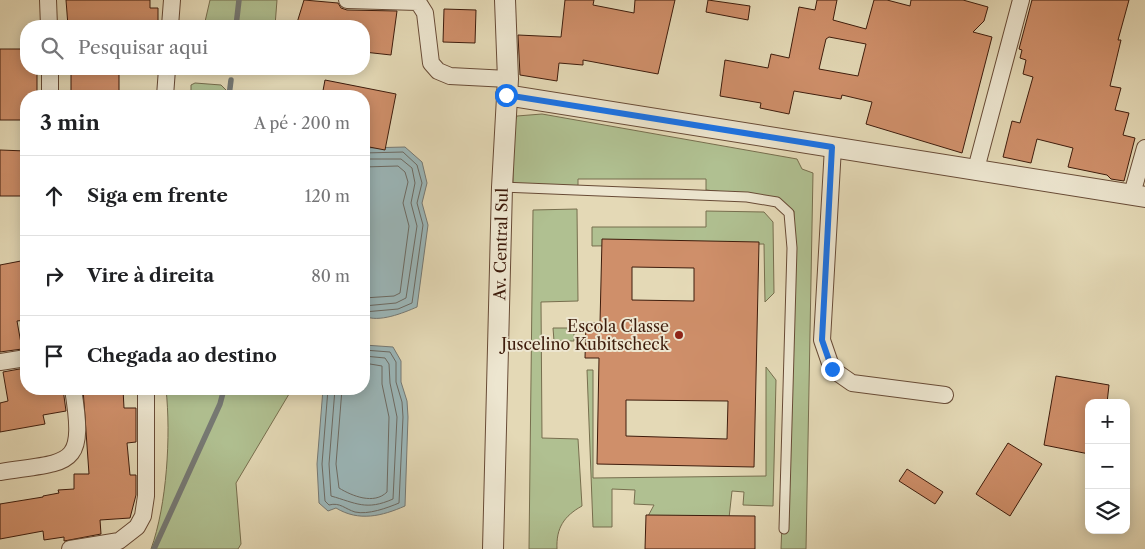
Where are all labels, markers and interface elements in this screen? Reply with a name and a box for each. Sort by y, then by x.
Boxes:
search box [20,20,370,75]
icon: search [38,34,66,62]
text: Pesquisar aqui [78,36,208,59]
route start [495,84,518,107]
text: 3 min [40,110,100,135]
text: A pé · 200 m [254,113,350,133]
icon: ahead [40,182,68,210]
text: Siga em frente [87,184,228,207]
text: 120 m [305,186,350,206]
street label: Av. Central Sul [489,187,512,302]
icon: right [40,262,68,290]
text: Vire à direita [87,264,214,287]
text: 80 m [311,266,350,286]
place label: Escola Classe Juscelino Kubitscheck [498,316,670,354]
marker: Escola Classe Juscelino Kubitscheck [673,329,685,341]
icon: arrive [40,342,68,370]
text: Chegada ao destino [87,344,277,367]
route end [821,358,844,381]
map controls [1085,399,1130,534]
button: + [1085,399,1130,444]
button: − [1085,444,1130,489]
button: layers [1085,489,1130,534]

